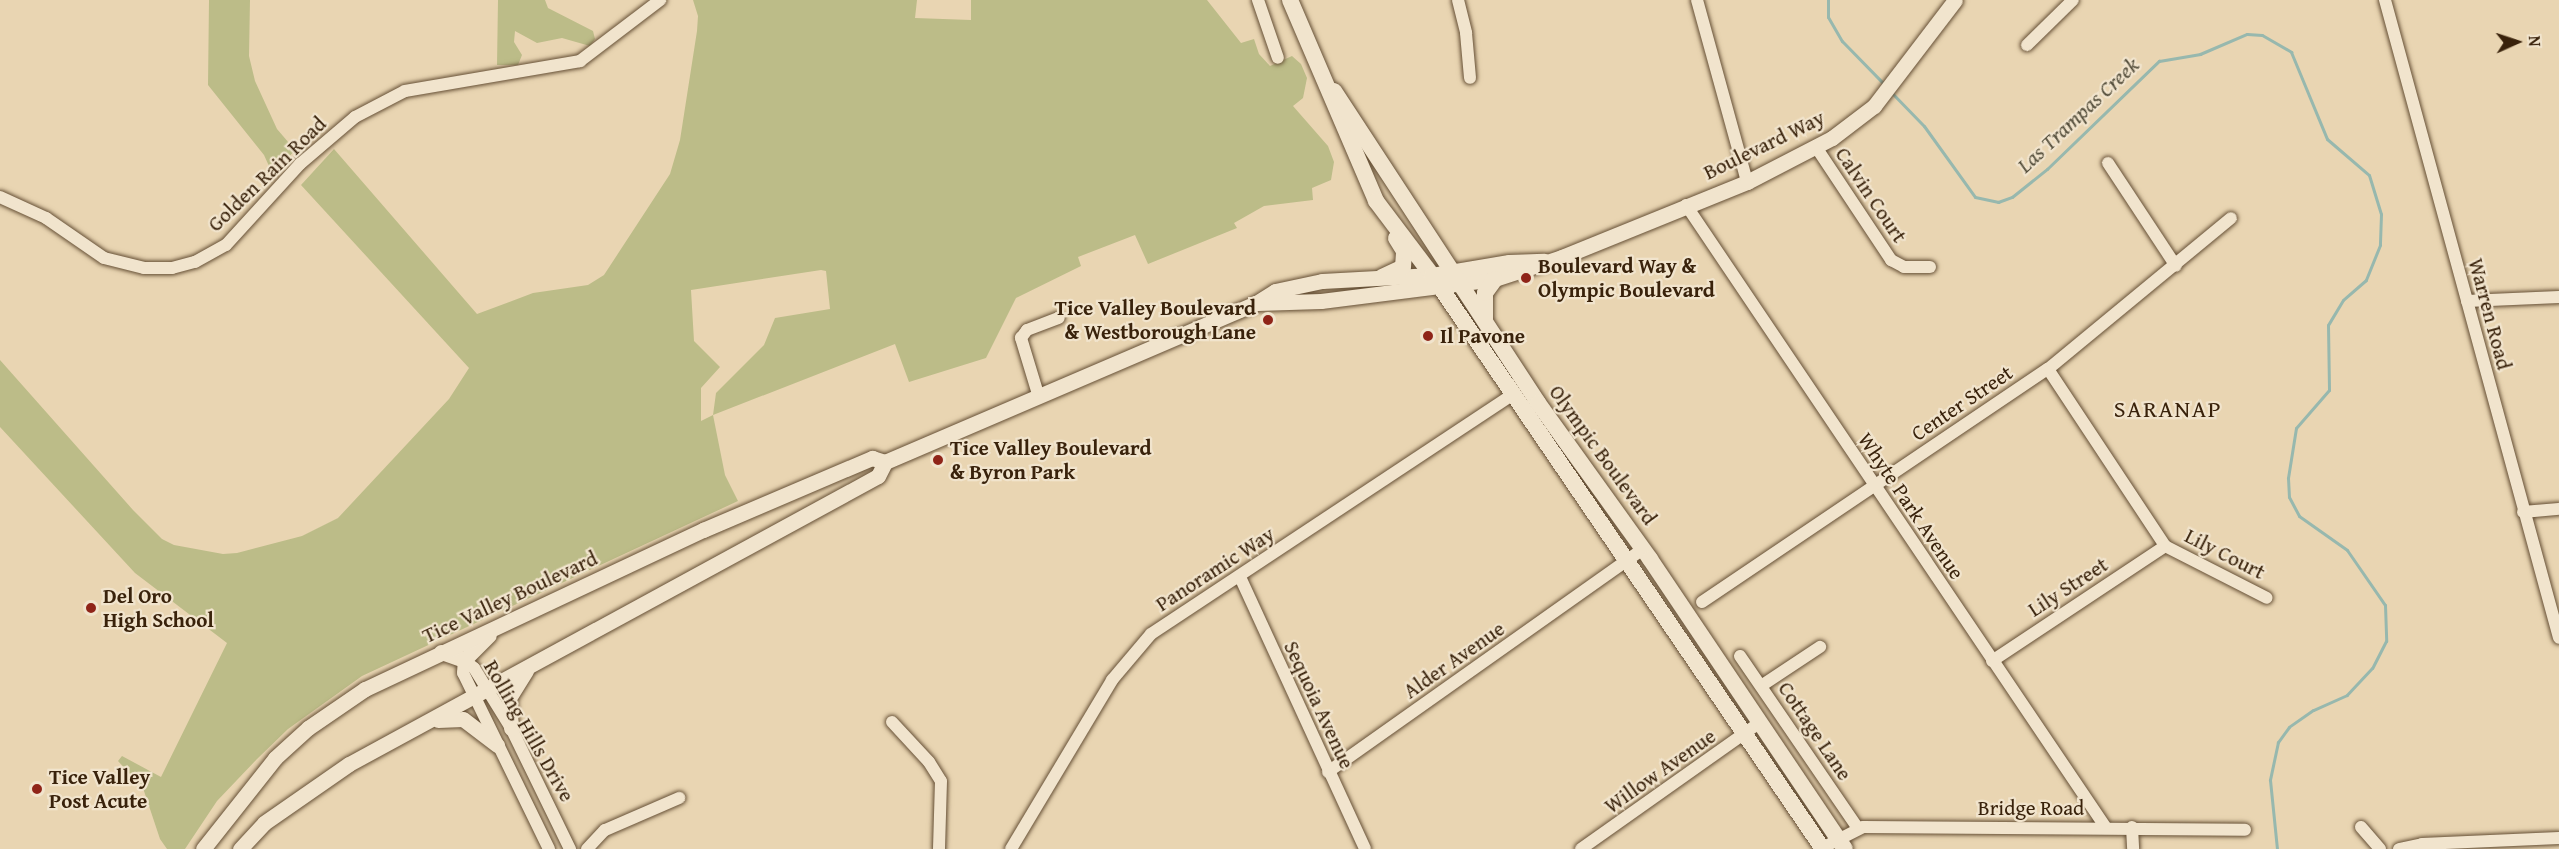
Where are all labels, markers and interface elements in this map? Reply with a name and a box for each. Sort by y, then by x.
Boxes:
north arrow [2487,12,2547,72]
text: N [2523,35,2547,47]
water label: Las Trampas Creek [2011,52,2145,178]
street label: Boulevard Way [1699,105,1829,185]
street label: Golden Rain Road [203,111,331,237]
street label: Calvin Court [1830,143,1912,247]
place label: Boulevard Way & Olympic Boulevard [1538,253,1715,303]
street label: Warren Road [2463,256,2517,372]
marker: Boulevard Way & Olympic Boulevard [1519,271,1533,285]
place label: Tice Valley Boulevard & Westborough Lane [1055,295,1256,345]
marker: Tice Valley Boulevard & Westborough Lane [1261,313,1275,327]
place label: Il Pavone [1440,323,1525,349]
marker: Il Pavone [1421,329,1435,343]
street label: Center Street [1907,360,2017,446]
street label: Olympic Boulevard [1544,380,1662,530]
district label: SARANAP [2114,395,2222,423]
street label: Whyte Park Avenue [1853,428,1969,584]
place label: Tice Valley Boulevard & Byron Park [950,435,1151,485]
marker: Tice Valley Boulevard & Byron Park [931,453,945,467]
street label: Panoramic Way [1151,521,1279,617]
street label: Lily Court [2181,523,2269,585]
street label: Tice Valley Boulevard [419,545,601,649]
street label: Lily Street [2023,552,2113,622]
place label: Del Oro High School [103,583,214,633]
marker: Del Oro High School [84,601,98,615]
street label: Alder Avenue [1399,616,1509,704]
street label: Sequoia Avenue [1278,637,1360,773]
street label: Rolling Hills Drive [478,656,580,806]
street label: Cottage Lane [1773,677,1857,785]
street label: Willow Avenue [1600,723,1720,819]
place label: Tice Valley Post Acute [49,764,150,814]
marker: Tice Valley Post Acute [30,782,44,796]
street label: Bridge Road [1978,795,2084,821]

